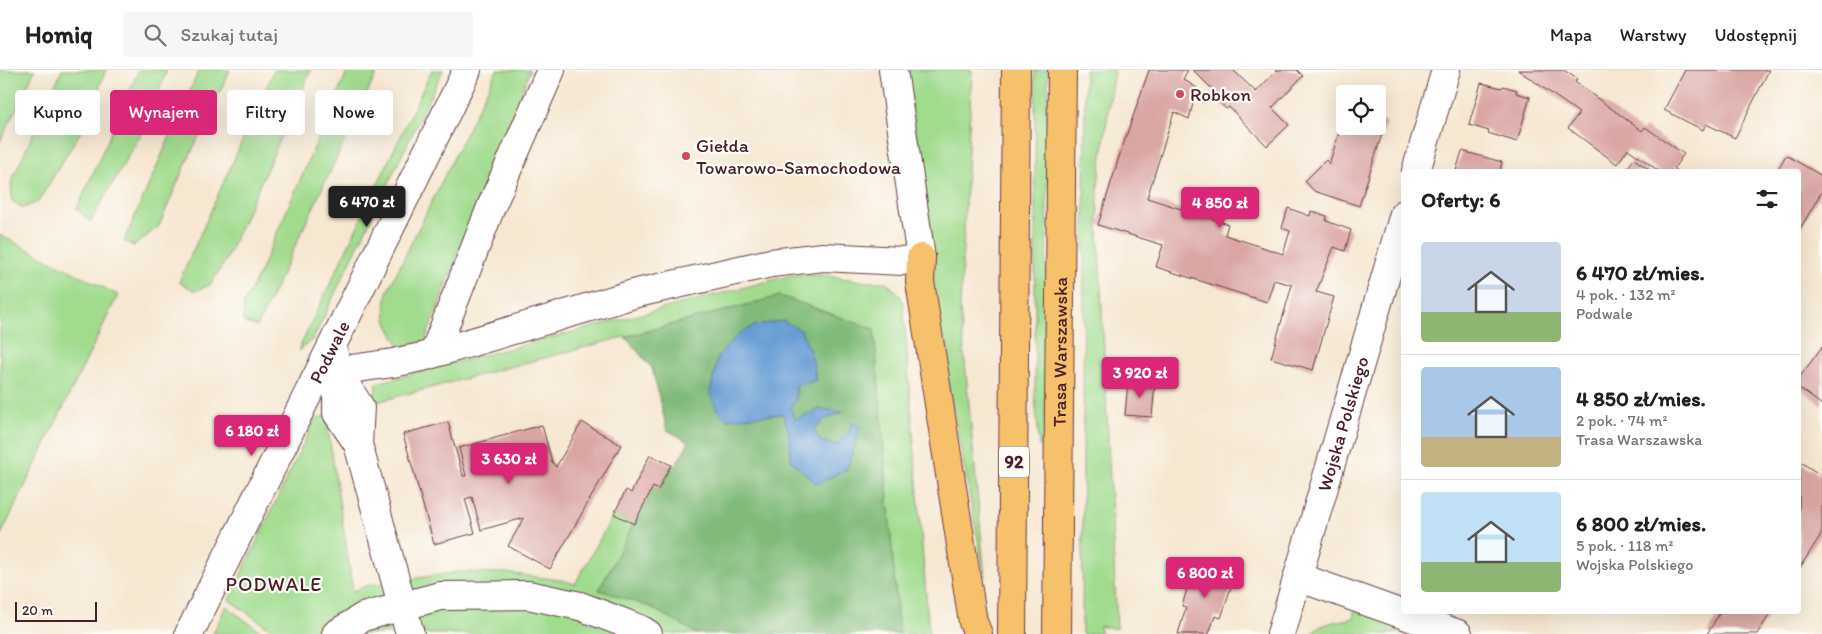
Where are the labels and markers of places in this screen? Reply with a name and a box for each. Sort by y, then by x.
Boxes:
place label: Robkon [1190,83,1251,106]
marker: Robkon [1174,88,1186,100]
place label: Giełda Towarowo-Samochodowa [696,134,901,179]
marker: Giełda Towarowo-Samochodowa [680,150,692,162]
pin: 6 470 zł [315,186,419,228]
pin: 4 850 zł [1168,186,1272,229]
pin: 3 920 zł [1088,356,1192,399]
pin: 6 180 zł [200,414,304,457]
pin: 3 630 zł [457,442,561,485]
pin: 6 800 zł [1153,556,1257,599]

